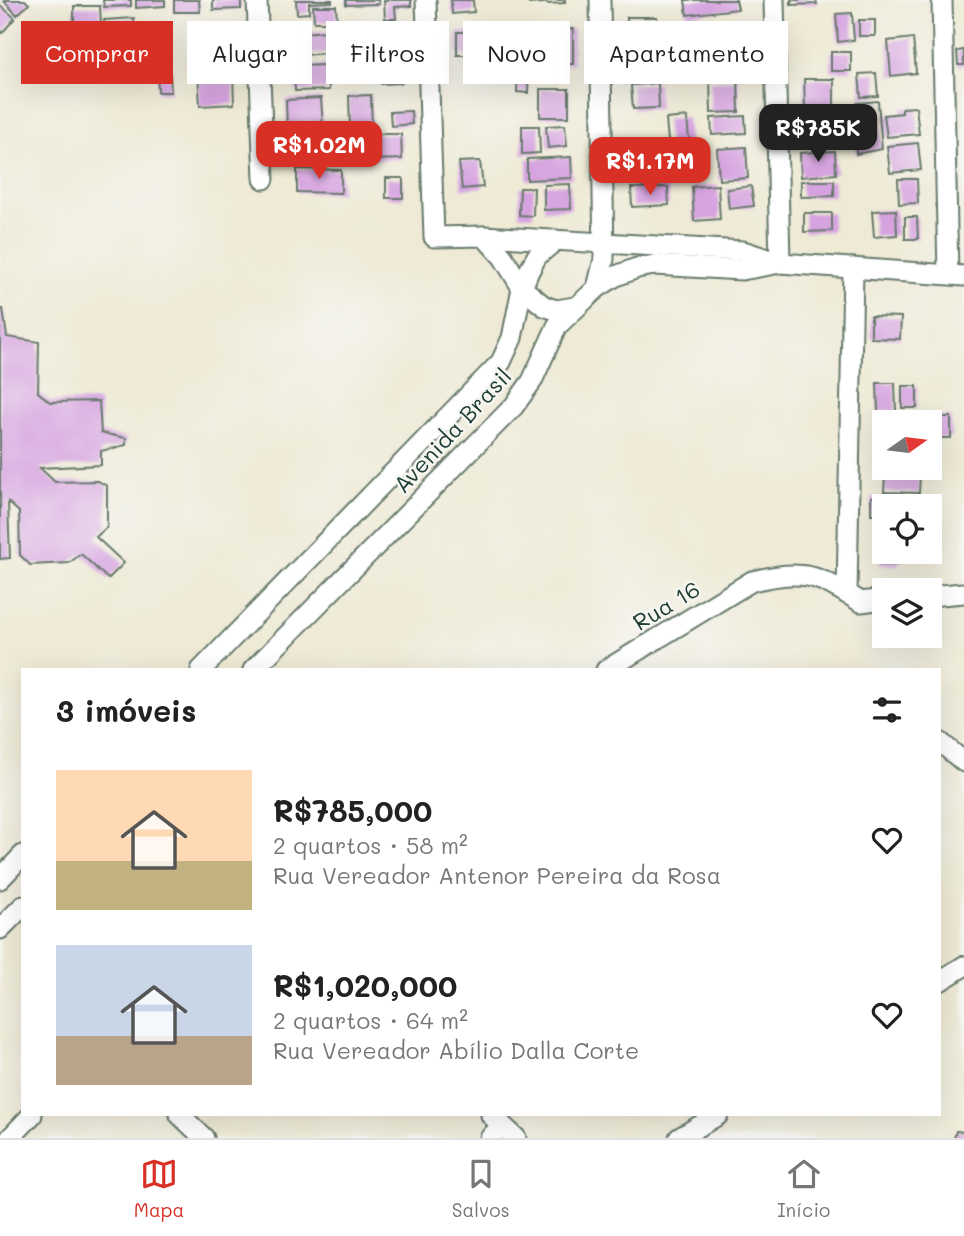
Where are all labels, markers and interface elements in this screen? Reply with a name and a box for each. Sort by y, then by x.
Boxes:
chip: Comprar [21,21,173,84]
chip: Alugar [187,21,312,84]
chip: Filtros [326,21,449,84]
chip: Novo [463,21,570,84]
chip: Apartamento [584,21,788,84]
pin: R$785K [761,104,875,164]
text: R$785K [775,112,861,142]
pin: R$1.02M [254,122,384,181]
text: R$1.02M [272,129,366,159]
pin: R$1.17M [585,138,715,197]
text: R$1.17M [605,145,695,175]
street label: Avenida Brasil [386,361,518,499]
north arrow [872,410,942,480]
map controls [872,410,942,648]
button: locate [872,494,942,564]
street label: Rua 16 [627,573,705,637]
button: layers [872,578,942,648]
text: 3 imóveis [56,690,196,730]
icon: filters [868,691,906,729]
text: R$785,000 [273,790,432,830]
icon: home [112,798,196,882]
icon: heart [868,821,906,859]
text: 2 quartos · 58 m² [273,830,468,860]
text: Rua Vereador Antenor Pereira da Rosa [273,860,721,890]
text: R$1,020,000 [273,965,457,1005]
icon: home [112,973,196,1057]
icon: heart [868,996,906,1034]
text: 2 quartos · 64 m² [273,1005,468,1035]
text: Rua Vereador Abílio Dalla Corte [273,1035,639,1065]
tab: Mapa [134,1155,184,1222]
tab: Salvos [452,1155,510,1222]
tab: Início [777,1155,830,1222]

